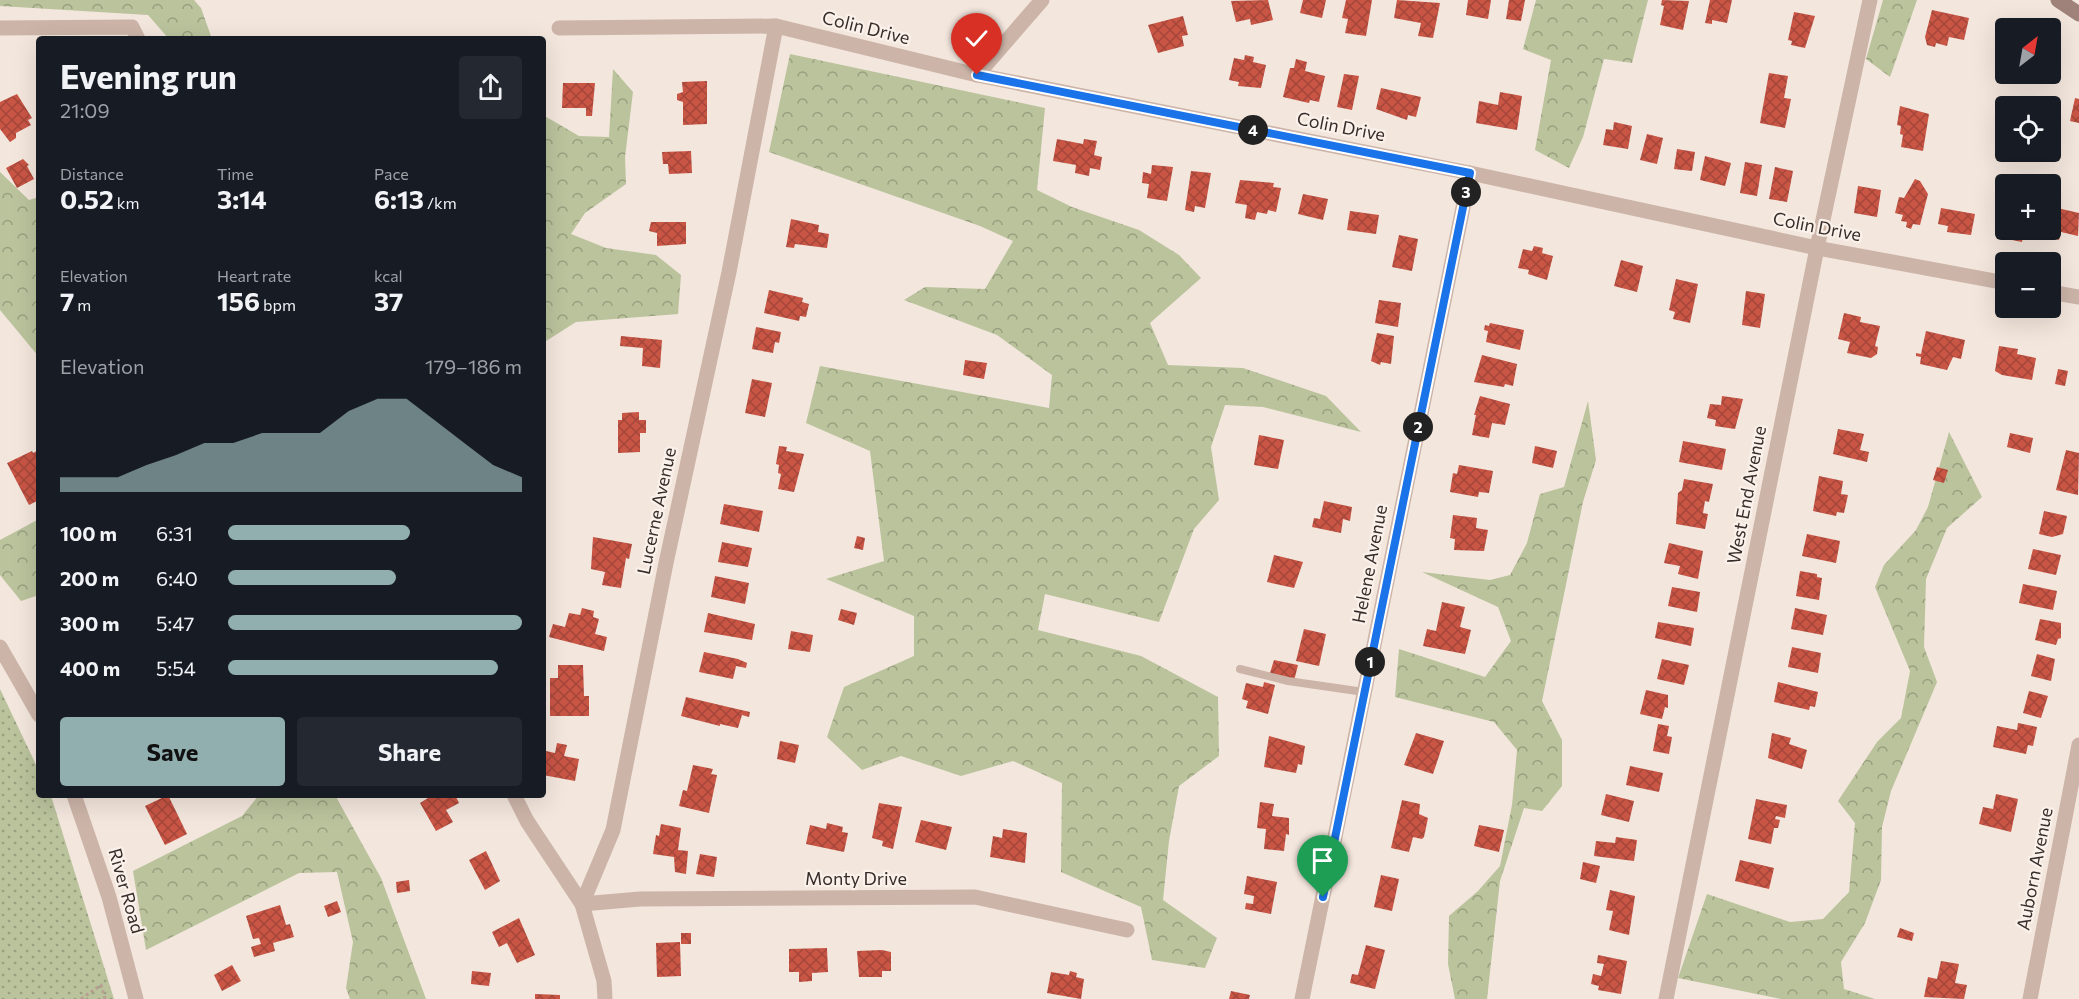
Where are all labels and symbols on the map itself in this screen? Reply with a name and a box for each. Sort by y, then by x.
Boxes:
street label: Colin Drive [820,6,912,49]
pin [951,13,1002,75]
north arrow [1995,18,2061,84]
street label: Colin Drive [1295,107,1387,145]
pin: 4 [1238,115,1268,145]
pin: 3 [1451,177,1481,207]
street label: Colin Drive [1771,207,1863,245]
pin: 2 [1403,412,1433,442]
street label: West End Avenue [1722,424,1770,566]
street label: Lucerne Avenue [632,445,680,576]
street label: Helene Avenue [1347,503,1391,625]
pin: 1 [1355,647,1385,677]
street label: Auborn Avenue [2011,806,2057,932]
pin [1297,835,1348,897]
street label: River Road [104,846,150,936]
street label: Monty Drive [805,867,907,889]

